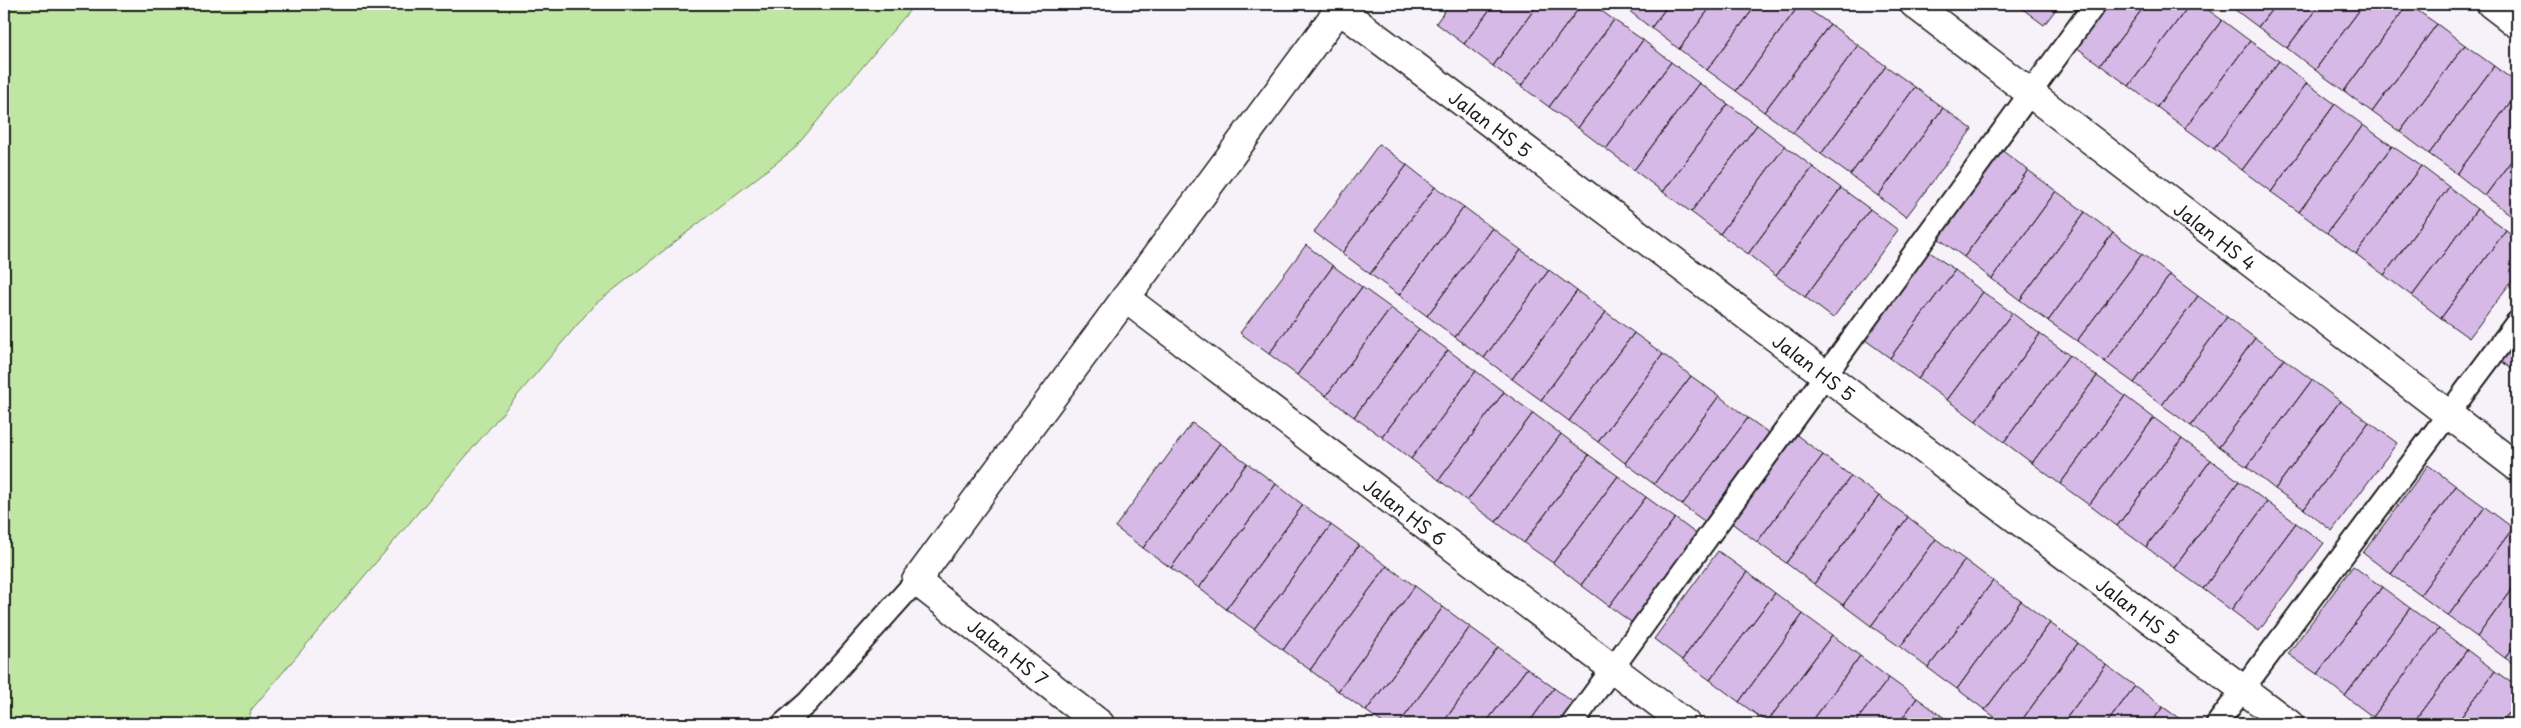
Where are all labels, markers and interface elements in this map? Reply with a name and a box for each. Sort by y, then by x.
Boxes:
street label: Jalan HS 5 [1444,83,1538,163]
street label: Jalan HS 4 [2169,195,2262,276]
street label: Jalan HS 5 [1767,327,1861,407]
street label: Jalan HS 6 [1358,470,1453,551]
street label: Jalan HS 5 [2091,570,2185,650]
street label: Jalan HS 7 [962,612,1054,692]

